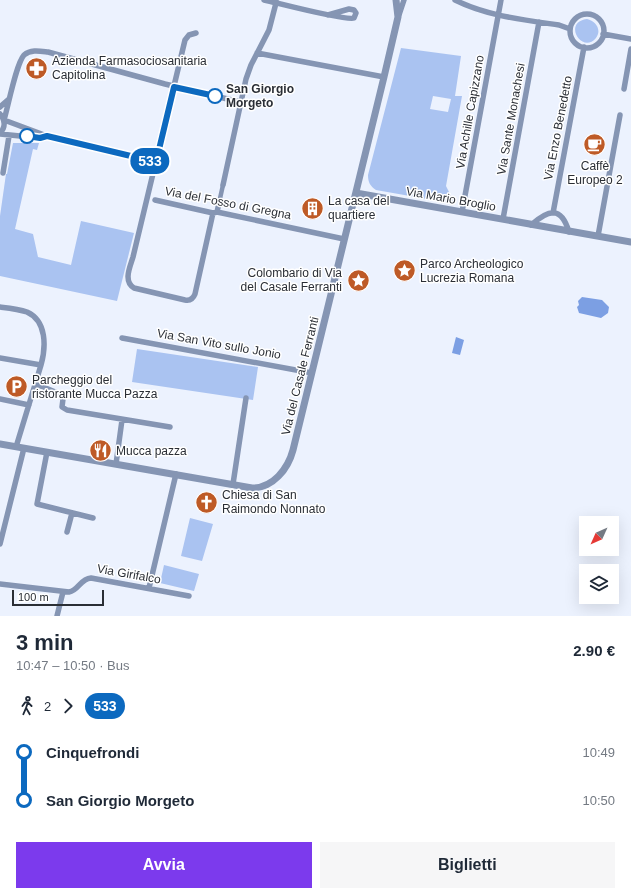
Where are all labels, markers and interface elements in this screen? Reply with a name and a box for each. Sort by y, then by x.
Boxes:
place label: Azienda Farmasociosanitaria Capitolina [52,54,207,82]
street label: Via Achille Capizzano [453,54,487,170]
pharmacy icon: Azienda Farmasociosanitaria Capitolina [24,55,50,81]
street label: Via Sante Monachesi [494,62,528,176]
street label: Via Enzo Benedetto [541,74,575,181]
place label: San Giorgio Morgeto [226,82,294,110]
marker: San Giorgio Morgeto [207,88,223,104]
unlabelled marker [19,128,35,144]
cafe icon: Caffè Europeo 2 [582,132,608,158]
line badge: 533 [127,148,173,174]
text: 533 [138,153,162,169]
place label: Caffè Europeo 2 [567,159,623,187]
street label: Via del Fosso di Gregna [164,184,293,222]
street label: Via Mario Broglio [405,184,497,214]
place label: La casa del quartiere [328,194,389,222]
building icon: La casa del quartiere [300,195,326,221]
place label: Parco Archeologico Lucrezia Romana [420,257,524,285]
place icon: Parco Archeologico Lucrezia Romana [391,258,417,284]
place label: Colombario di Via del Casale Ferranti [241,266,342,294]
place icon: Colombario di Via del Casale Ferranti [345,267,371,293]
street label: Via del Casale Ferranti [278,315,322,437]
street label: Via San Vito sullo Jonio [156,326,282,362]
place label: Parcheggio del ristorante Mucca Pazza [32,373,158,401]
parking icon: Parcheggio del ristorante Mucca Pazza [3,374,29,400]
restaurant icon: Mucca pazza [88,438,114,464]
place label: Mucca pazza [116,444,187,458]
place label: Chiesa di San Raimondo Nonnato [222,488,326,516]
church icon: Chiesa di San Raimondo Nonnato [193,489,219,515]
north arrow [579,516,619,556]
map controls [579,516,619,604]
street label: Via Girifalco [96,562,162,587]
button: layers [579,564,619,604]
scale bar [12,588,104,607]
text: 100 m [18,591,49,603]
text: 3 min [16,630,73,655]
text: 2.90 € [573,642,615,659]
text: 10:47 – 10:50 · Bus [16,658,129,673]
icon: walk [16,695,38,717]
icon: forward [57,695,79,717]
text: 533 [93,698,117,714]
text: 2 [44,699,51,714]
text: Cinquefrondi [46,744,139,761]
text: 10:49 [582,745,615,760]
text: San Giorgio Morgeto [46,792,194,809]
text: 10:50 [582,793,615,808]
button: Avvia [16,842,312,888]
button: Biglietti [320,842,615,888]

